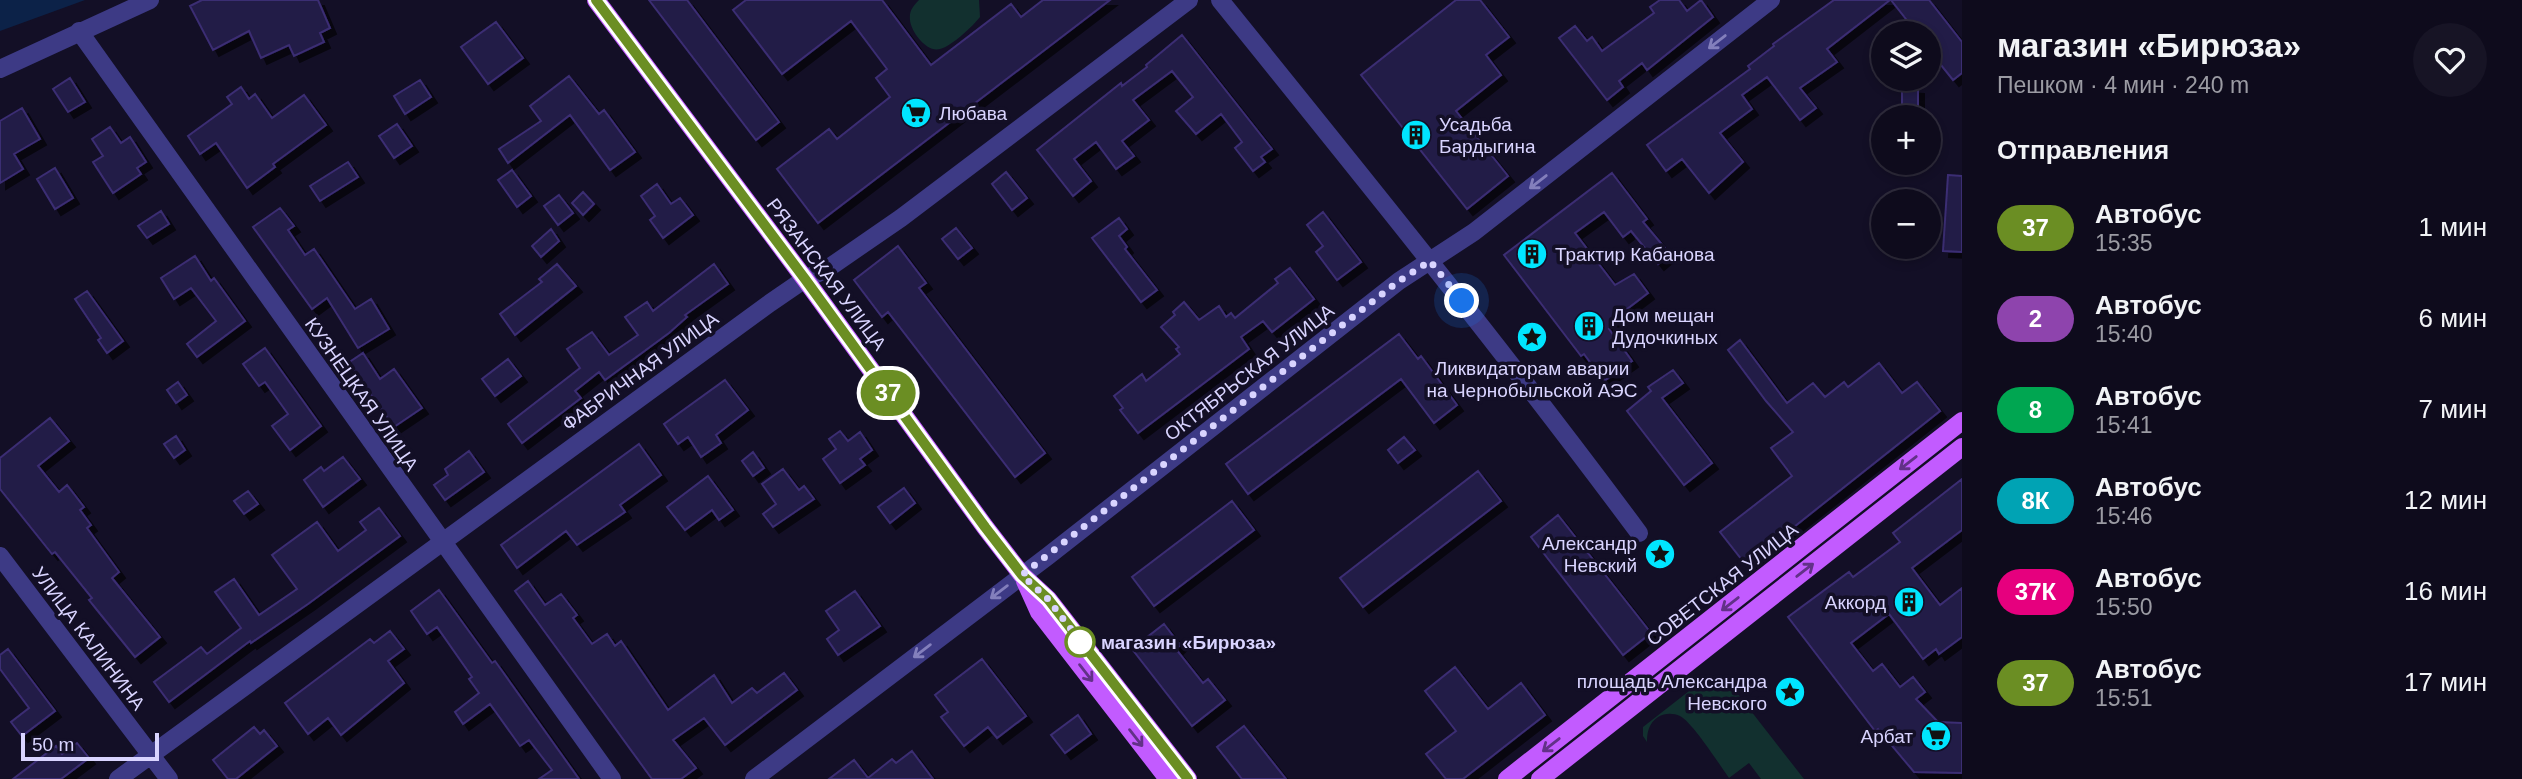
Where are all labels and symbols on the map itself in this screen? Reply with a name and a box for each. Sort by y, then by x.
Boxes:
one-way arrow [1708,34,1727,49]
supermarket icon: Любава [899,96,933,130]
place label: Любава [939,103,1008,124]
place label: Усадьба Бардыгина [1439,114,1536,157]
building icon: Усадьба Бардыгина [1399,118,1433,152]
one-way arrow [1529,174,1547,189]
street label: РЯЗАНСКАЯ УЛИЦА [763,194,891,355]
building icon: Трактир Кабанова [1515,237,1549,271]
place label: Трактир Кабанова [1555,244,1715,265]
your location [1444,283,1479,318]
street label: ОКТЯБРЬСКАЯ УЛИЦА [1161,300,1338,445]
place label: Дом мещан Дудочкиных [1612,305,1718,348]
street label: ФАБРИЧНАЯ УЛИЦА [558,308,723,435]
building icon: Дом мещан Дудочкиных [1572,309,1606,343]
street label: КУЗНЕЦКАЯ УЛИЦА [301,314,423,475]
place icon: Ликвидаторам аварии на Чернобыльской АЭС [1515,320,1549,354]
place label: Ликвидаторам аварии на Чернобыльской АЭС [1427,358,1637,401]
line badge: 37 [856,370,920,416]
one-way arrow [1900,456,1918,471]
street label: СОВЕТСКАЯ УЛИЦА [1643,519,1802,650]
place label: Александр Невский [1542,533,1637,576]
place icon: Александр Невский [1643,537,1677,571]
one-way arrow [1795,562,1813,577]
street label: УЛИЦА КАЛИНИНА [28,563,149,714]
one-way arrow [990,585,1009,600]
building icon: Аккорд [1892,585,1926,619]
place label: Аккорд [1825,592,1886,613]
one-way arrow [1721,596,1739,612]
marker: магазин «Бирюза» [1065,627,1095,657]
place label: магазин «Бирюза» [1101,632,1276,653]
one-way arrow [913,644,932,659]
one-way arrow [1078,663,1093,681]
place label: площадь Александра Невского [1577,671,1767,714]
place icon: площадь Александра Невского [1773,675,1807,709]
supermarket icon: Арбат [1919,719,1953,753]
place label: Арбат [1860,726,1913,747]
one-way arrow [1128,728,1143,746]
scale bar [21,730,159,762]
one-way arrow [1542,737,1560,752]

